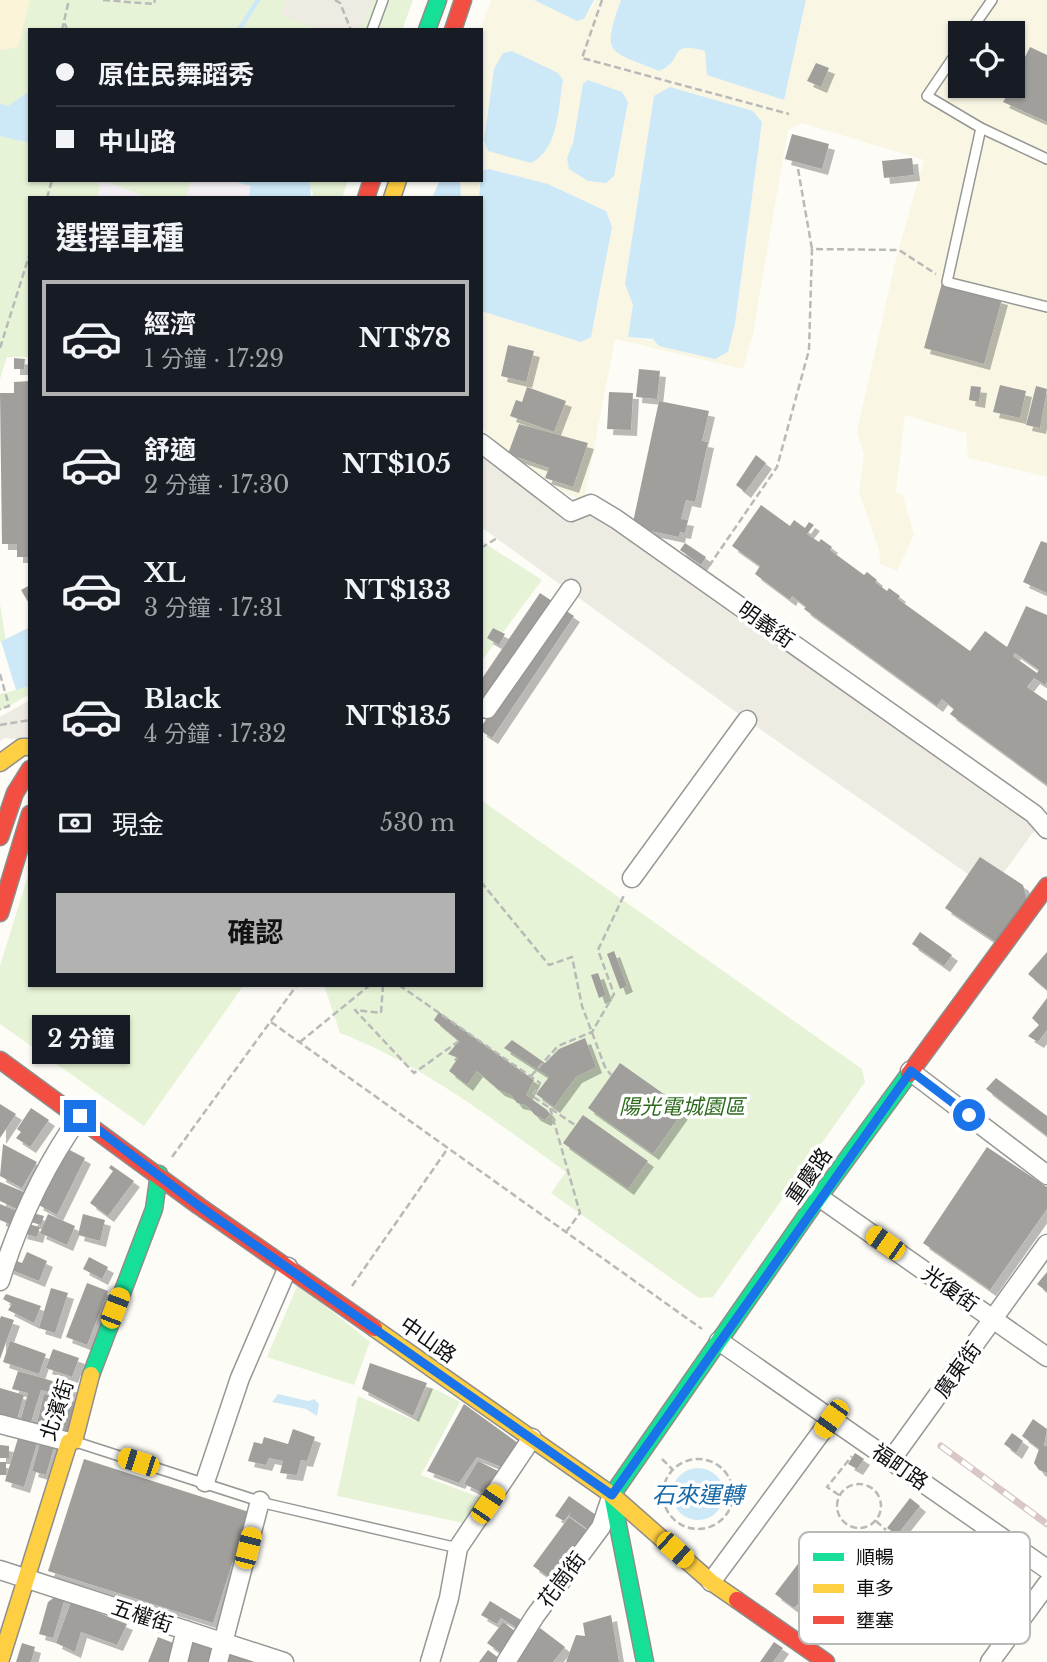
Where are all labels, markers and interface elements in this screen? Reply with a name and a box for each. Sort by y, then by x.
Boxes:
map controls [948,21,1025,98]
button: locate [948,21,1025,98]
text: 原住民舞蹈秀 [98,59,254,91]
text: 中山路 [98,126,176,158]
text: 選擇車種 [56,218,184,258]
icon: car [60,307,123,370]
text: 經濟 [144,308,196,340]
text: NT$78 [358,322,451,354]
text: 1 分鐘 · 17:29 [144,345,284,373]
icon: car [60,433,123,496]
text: 舒適 [144,434,196,466]
text: NT$105 [342,448,451,480]
text: 2 分鐘 · 17:30 [144,471,289,499]
text: XL [144,557,186,589]
icon: car [60,559,123,622]
text: NT$133 [344,574,451,606]
text: 3 分鐘 · 17:31 [144,594,283,622]
street label: 明義街 [733,596,799,654]
text: Black [144,683,221,715]
icon: car [60,685,123,748]
text: NT$135 [345,700,451,732]
text: 4 分鐘 · 17:32 [144,720,287,748]
icon: cash [56,804,94,842]
text: 現金 [112,809,164,841]
text: 530 m [380,809,455,837]
button: 確認 [56,893,455,973]
callout: 2 分鐘 [31,1014,129,1064]
text: 2 分鐘 [47,1025,115,1053]
park label: 陽光電城園區 [619,1094,748,1120]
route start [953,1099,985,1131]
route end [64,1100,96,1132]
street label: 重慶路 [780,1143,838,1209]
car [862,1222,909,1264]
street label: 光復街 [917,1260,983,1318]
car [98,1285,133,1331]
street label: 中山路 [395,1311,461,1369]
street label: 廣東街 [929,1337,987,1403]
street label: 北濱街 [35,1376,79,1444]
car [811,1396,852,1442]
street label: 福町路 [867,1438,933,1496]
car [115,1446,162,1478]
car [468,1481,509,1527]
water label: 石來運轉 [652,1481,748,1509]
car [233,1525,264,1571]
car [653,1528,698,1572]
legend [799,1532,1030,1644]
text: 順暢 [856,1546,894,1569]
street label: 花崗街 [533,1547,591,1613]
text: 車多 [856,1577,894,1600]
street label: 五權街 [108,1594,176,1638]
text: 壅塞 [856,1609,894,1632]

